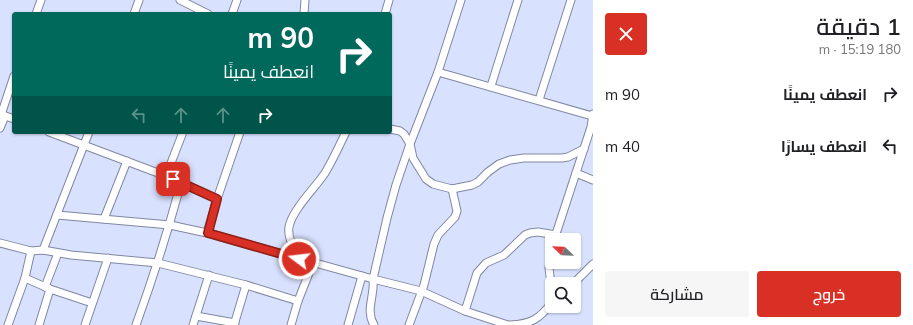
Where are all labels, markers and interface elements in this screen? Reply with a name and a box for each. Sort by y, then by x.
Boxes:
text: 1 دقيقة [816,11,901,41]
button: close [605,13,647,55]
text: 90 m [248,20,314,55]
icon: right [328,28,380,80]
text: 180 m · 15:19 [819,41,901,57]
text: انعطف يمينًا [223,60,314,83]
icon: right [879,83,901,105]
text: 90 m [605,85,640,104]
text: انعطف يمينًا [783,85,867,104]
icon: left [128,104,150,126]
icon: ahead [170,104,192,126]
icon: ahead [212,104,234,126]
icon: right [254,104,276,126]
icon: left [879,135,901,157]
text: 40 m [605,137,640,156]
text: انعطف يسارًا [781,137,867,156]
pin [156,162,190,196]
icon: arrive [162,168,184,190]
north arrow [545,233,581,269]
map controls [545,233,581,313]
position arrow [278,238,320,280]
button: مشاركة [605,271,749,317]
button: خروج [757,271,901,317]
button: search [545,277,581,313]

